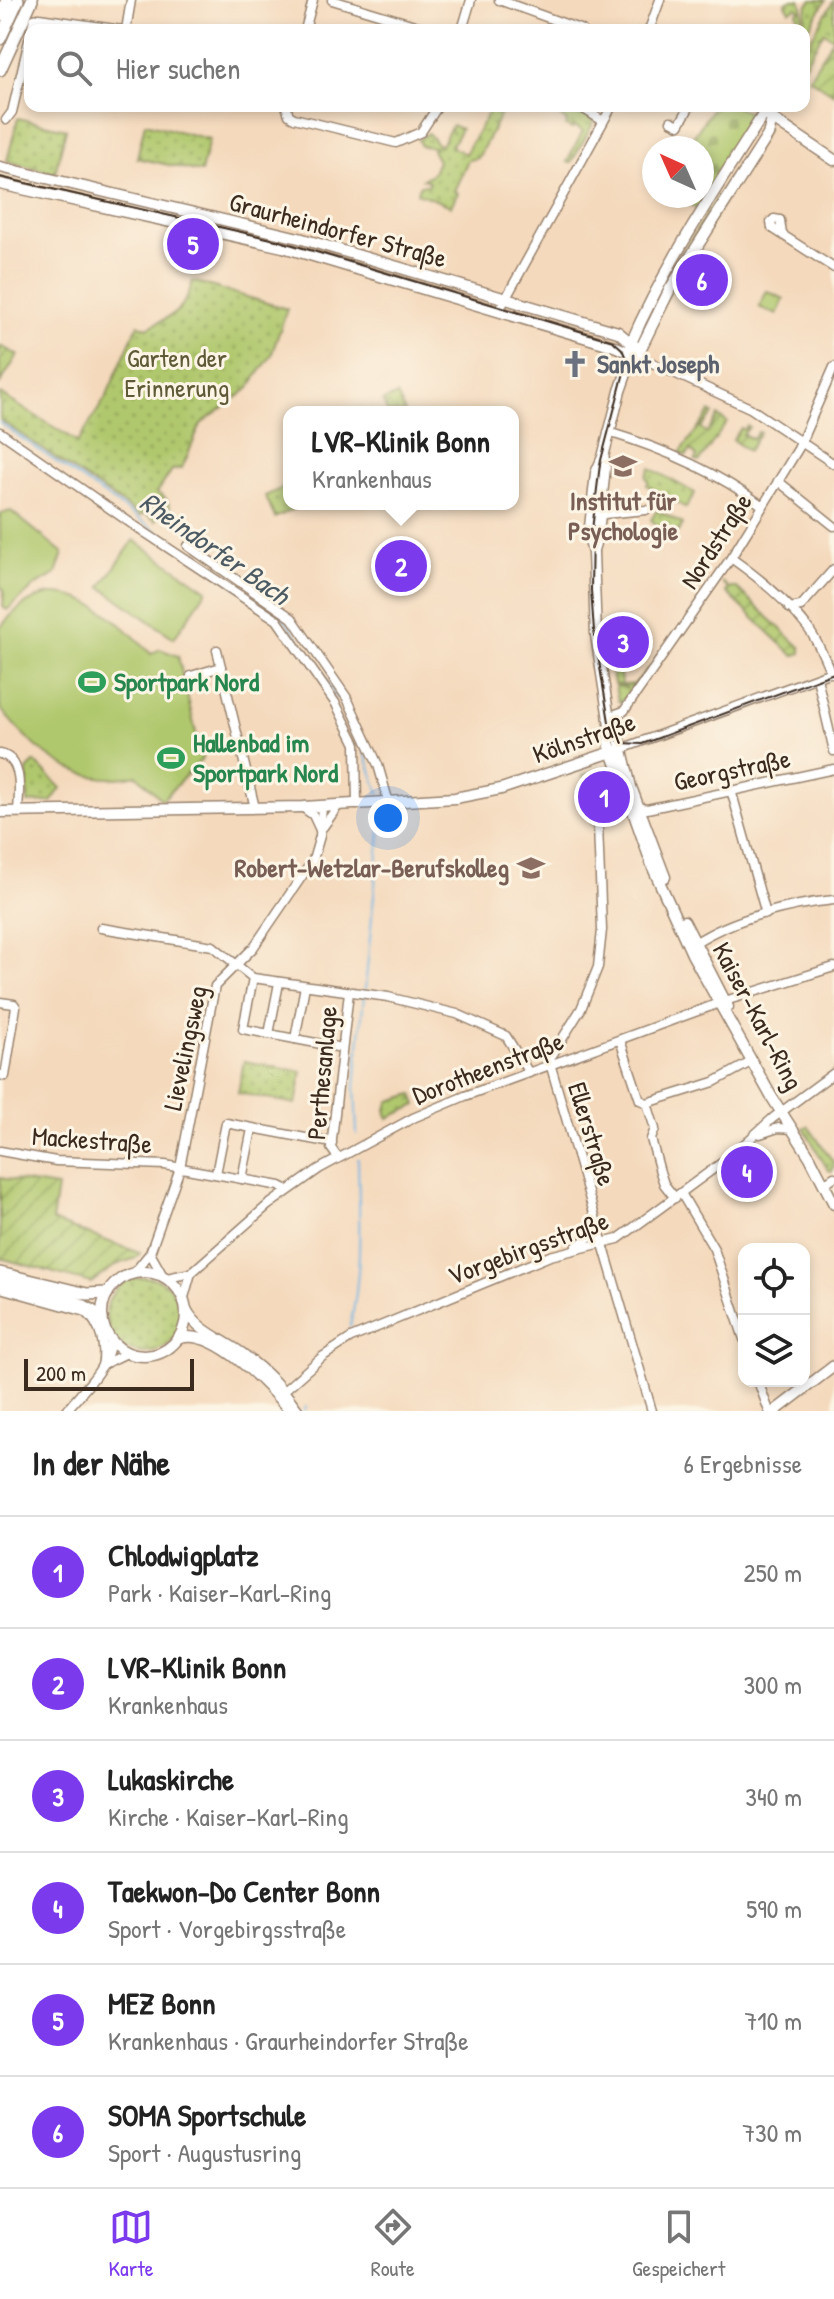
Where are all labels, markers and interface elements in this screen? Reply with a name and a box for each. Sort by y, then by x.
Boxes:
search box [24,24,810,112]
icon: search [52,46,96,90]
text: Hier suchen [116,48,240,88]
north arrow [642,136,714,208]
street label: Graurheindorfer Straße [226,184,451,275]
pin: 5 [167,214,219,274]
pin: 6 [676,250,728,310]
park label: Garten der Erinnerung [125,340,229,405]
place label: Sankt Joseph [597,346,719,382]
church icon: Sankt Joseph [560,349,590,379]
popup [283,406,519,510]
text: LVR-Klinik Bonn [312,421,490,461]
school or university icon: Institut für Psychologie [608,451,638,481]
text: Krankenhaus [312,461,432,496]
water label: Rheindorfer Bach [133,483,299,615]
place label: Institut für Psychologie [568,483,679,549]
street label: Nordstraße [672,486,760,595]
pin: 2 [375,536,427,596]
pin: 3 [597,612,649,672]
place label: Sportpark Nord [114,664,260,700]
sports icon: Sportpark Nord [77,667,107,697]
street label: Kölnstraße [528,704,640,771]
place label: Hallenbad im Sportpark Nord [193,725,339,791]
street label: Georgstraße [670,740,793,799]
sports icon: Hallenbad im Sportpark Nord [156,743,186,773]
pin: 1 [578,767,630,827]
your location [368,798,408,838]
place label: Robert-Wetzlar-Berufskolleg [234,850,509,886]
school or university icon: Robert-Wetzlar-Berufskolleg [516,853,546,883]
street label: Kaiser-Karl-Ring [705,936,812,1096]
street label: Lievelingsweg [154,982,215,1113]
street label: Perthesanlage [298,1005,345,1141]
street label: Dorotheenstraße [407,1023,568,1112]
street label: Ellerstraße [560,1078,625,1190]
street label: Mackestraße [31,1118,153,1161]
pin: 4 [721,1142,773,1202]
street label: Vorgebirgsstraße [443,1202,613,1293]
map controls [738,1243,810,1387]
button: locate [738,1243,810,1315]
button: layers [738,1315,810,1387]
scale bar [24,1355,194,1391]
text: 200 m [36,1358,86,1388]
text: In der Nähe [32,1440,170,1486]
text: 6 Ergebnisse [684,1446,802,1481]
text: Chlodwigplatz [108,1535,259,1575]
text: 1 [53,1555,63,1590]
text: 250 m [744,1555,802,1590]
text: Park · Kaiser-Karl-Ring [108,1575,331,1610]
text: LVR-Klinik Bonn [108,1647,286,1687]
text: 2 [52,1667,64,1702]
text: 300 m [743,1667,802,1702]
text: Krankenhaus [108,1687,228,1722]
text: Lukaskirche [108,1759,234,1799]
text: 3 [52,1779,64,1814]
text: 340 m [745,1779,802,1814]
text: Kirche · Kaiser-Karl-Ring [108,1799,349,1834]
text: Taekwon-Do Center Bonn [108,1871,380,1911]
text: 4 [53,1891,63,1926]
text: 590 m [746,1891,802,1926]
text: Sport · Vorgebirgsstraße [108,1911,346,1946]
text: MEZ Bonn [108,1983,216,2023]
text: 5 [53,2003,64,2038]
text: 710 m [744,2003,802,2038]
text: Krankenhaus · Graurheindorfer Straße [108,2023,469,2058]
text: SOMA Sportschule [108,2095,306,2135]
text: 6 [53,2115,63,2150]
text: 730 m [742,2115,802,2150]
text: Sport · Augustusring [108,2135,301,2170]
tab: Karte [109,2205,154,2283]
tab: Route [371,2205,415,2283]
tab: Gespeichert [632,2205,725,2283]

